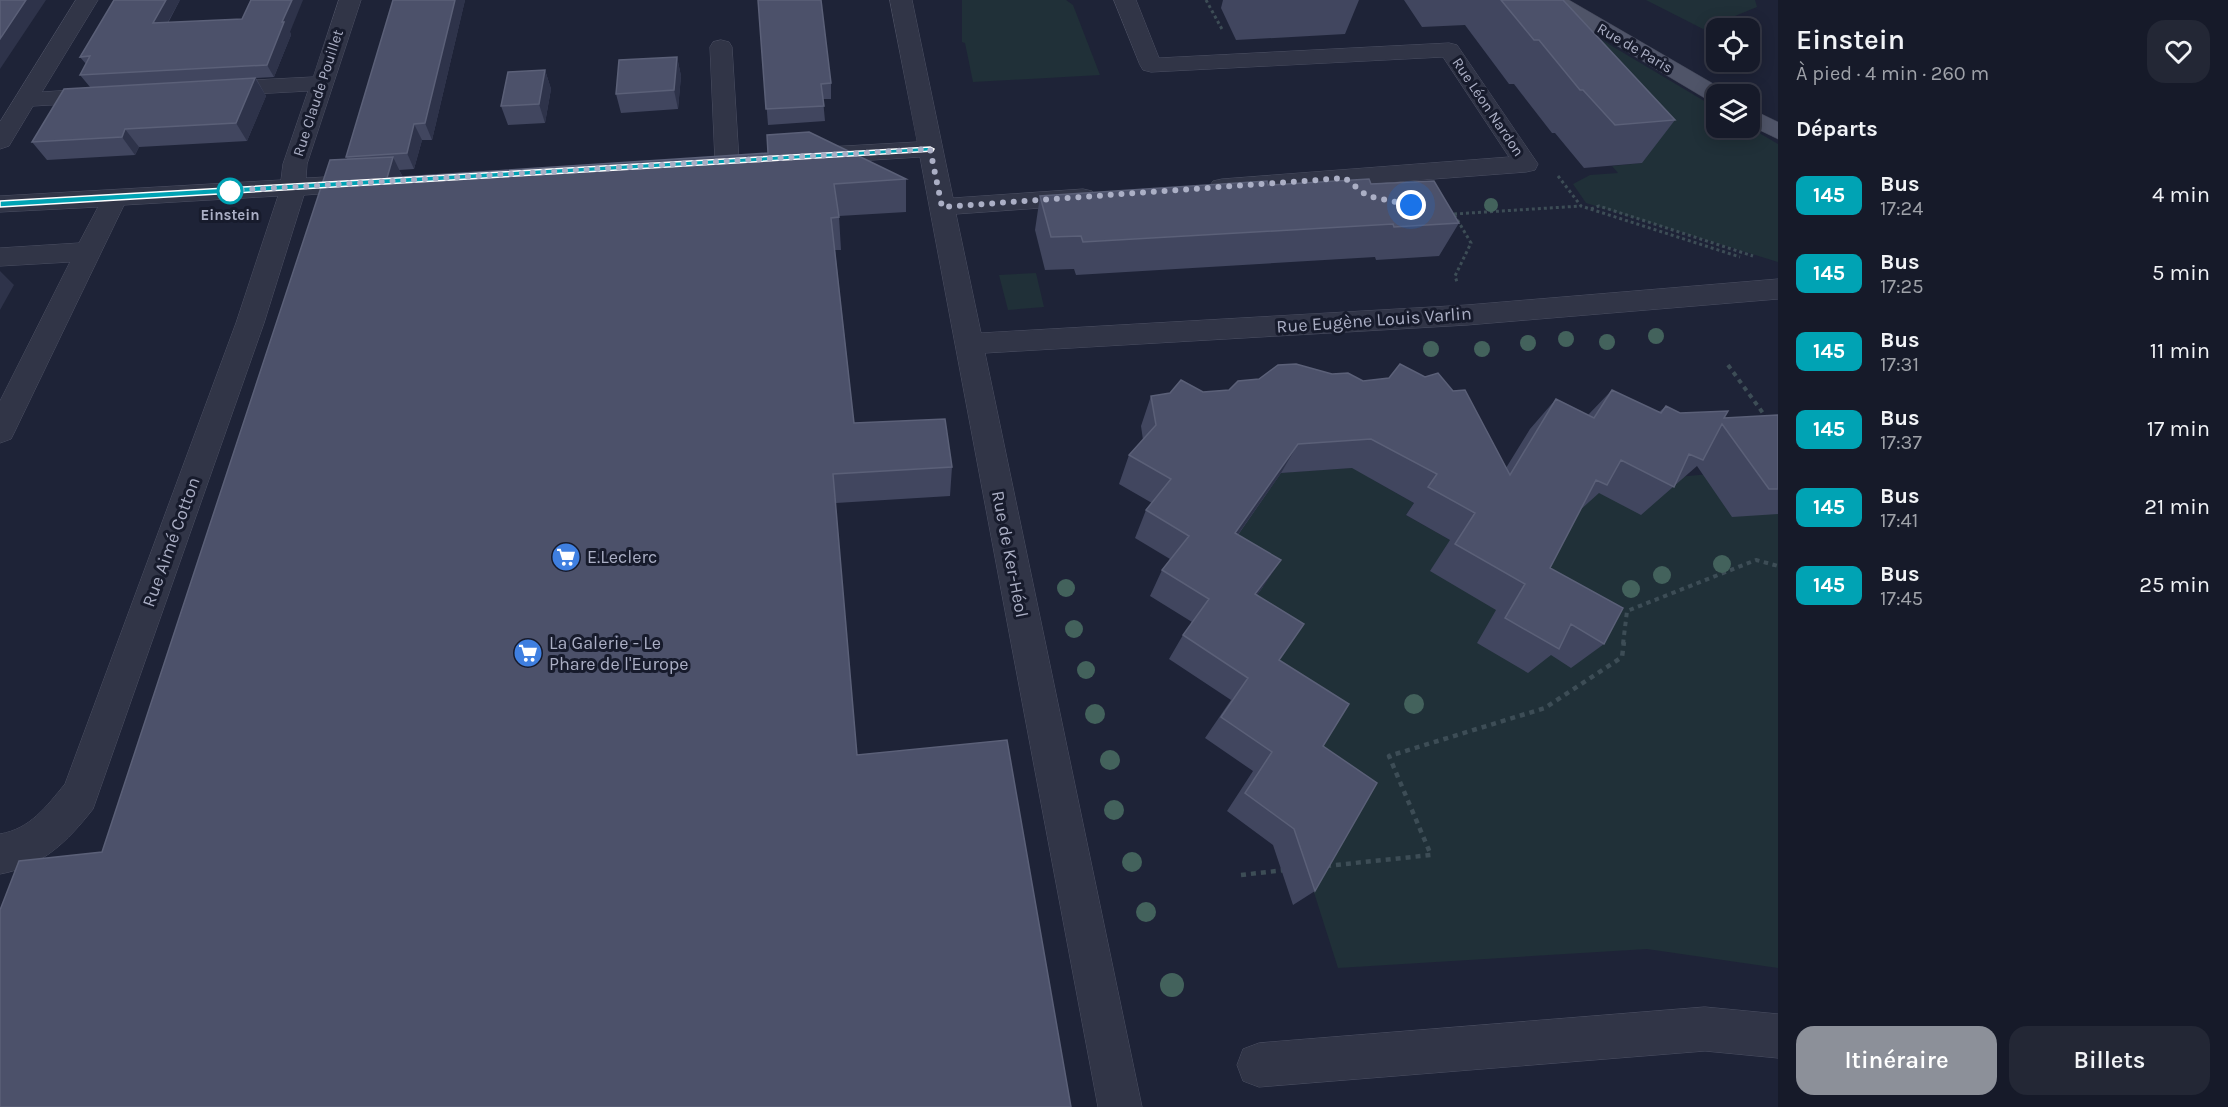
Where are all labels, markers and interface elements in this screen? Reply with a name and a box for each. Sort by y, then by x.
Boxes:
map controls [1706,18,1760,138]
button: locate [1706,18,1760,72]
street label: Rue de Paris [1594,19,1676,77]
button: heart [2147,20,2210,83]
text: Einstein [1796,23,1905,56]
street label: Rue Claude Pouillet [289,27,347,159]
street label: Rue Léon Nardon [1448,54,1528,160]
text: À pied · 4 min · 260 m [1796,62,1989,85]
button: layers [1706,84,1760,138]
text: Départs [1796,116,1878,142]
text: Bus [1880,171,1920,197]
marker: Einstein [217,178,243,204]
text: 4 min [2152,182,2210,208]
text: 145 [1813,183,1845,207]
your location [1396,190,1426,220]
text: 17:24 [1880,197,1923,220]
place label: Einstein [200,206,260,224]
text: Bus [1880,249,1920,275]
text: 5 min [2152,260,2210,286]
text: 145 [1813,261,1845,285]
text: 17:25 [1880,275,1924,298]
street label: Rue Eugène Louis Varlin [1276,302,1472,338]
text: Bus [1880,327,1920,353]
text: 11 min [2150,338,2210,364]
text: 145 [1813,339,1845,363]
text: 17:31 [1880,353,1919,376]
text: Bus [1880,405,1920,431]
text: 17 min [2147,416,2210,442]
text: 145 [1813,417,1845,441]
text: 17:37 [1880,431,1922,454]
street label: Rue Aimé Cotton [137,474,205,610]
text: Bus [1880,483,1920,509]
street label: Rue de Ker-Héol [987,489,1033,619]
text: 21 min [2144,494,2210,520]
text: 145 [1813,495,1845,519]
text: 17:41 [1880,509,1918,532]
supermarket icon: E.Leclerc [550,541,582,573]
place label: E.Leclerc [587,546,657,568]
text: Bus [1880,561,1920,587]
text: 25 min [2139,572,2210,598]
text: 145 [1813,573,1845,597]
text: 17:45 [1880,587,1923,610]
place label: La Galerie - Le Phare de l'Europe [549,632,689,675]
supermarket icon: La Galerie - Le Phare de l'Europe [512,637,544,669]
button: Itinéraire [1796,1026,1997,1095]
button: Billets [2009,1026,2210,1095]

